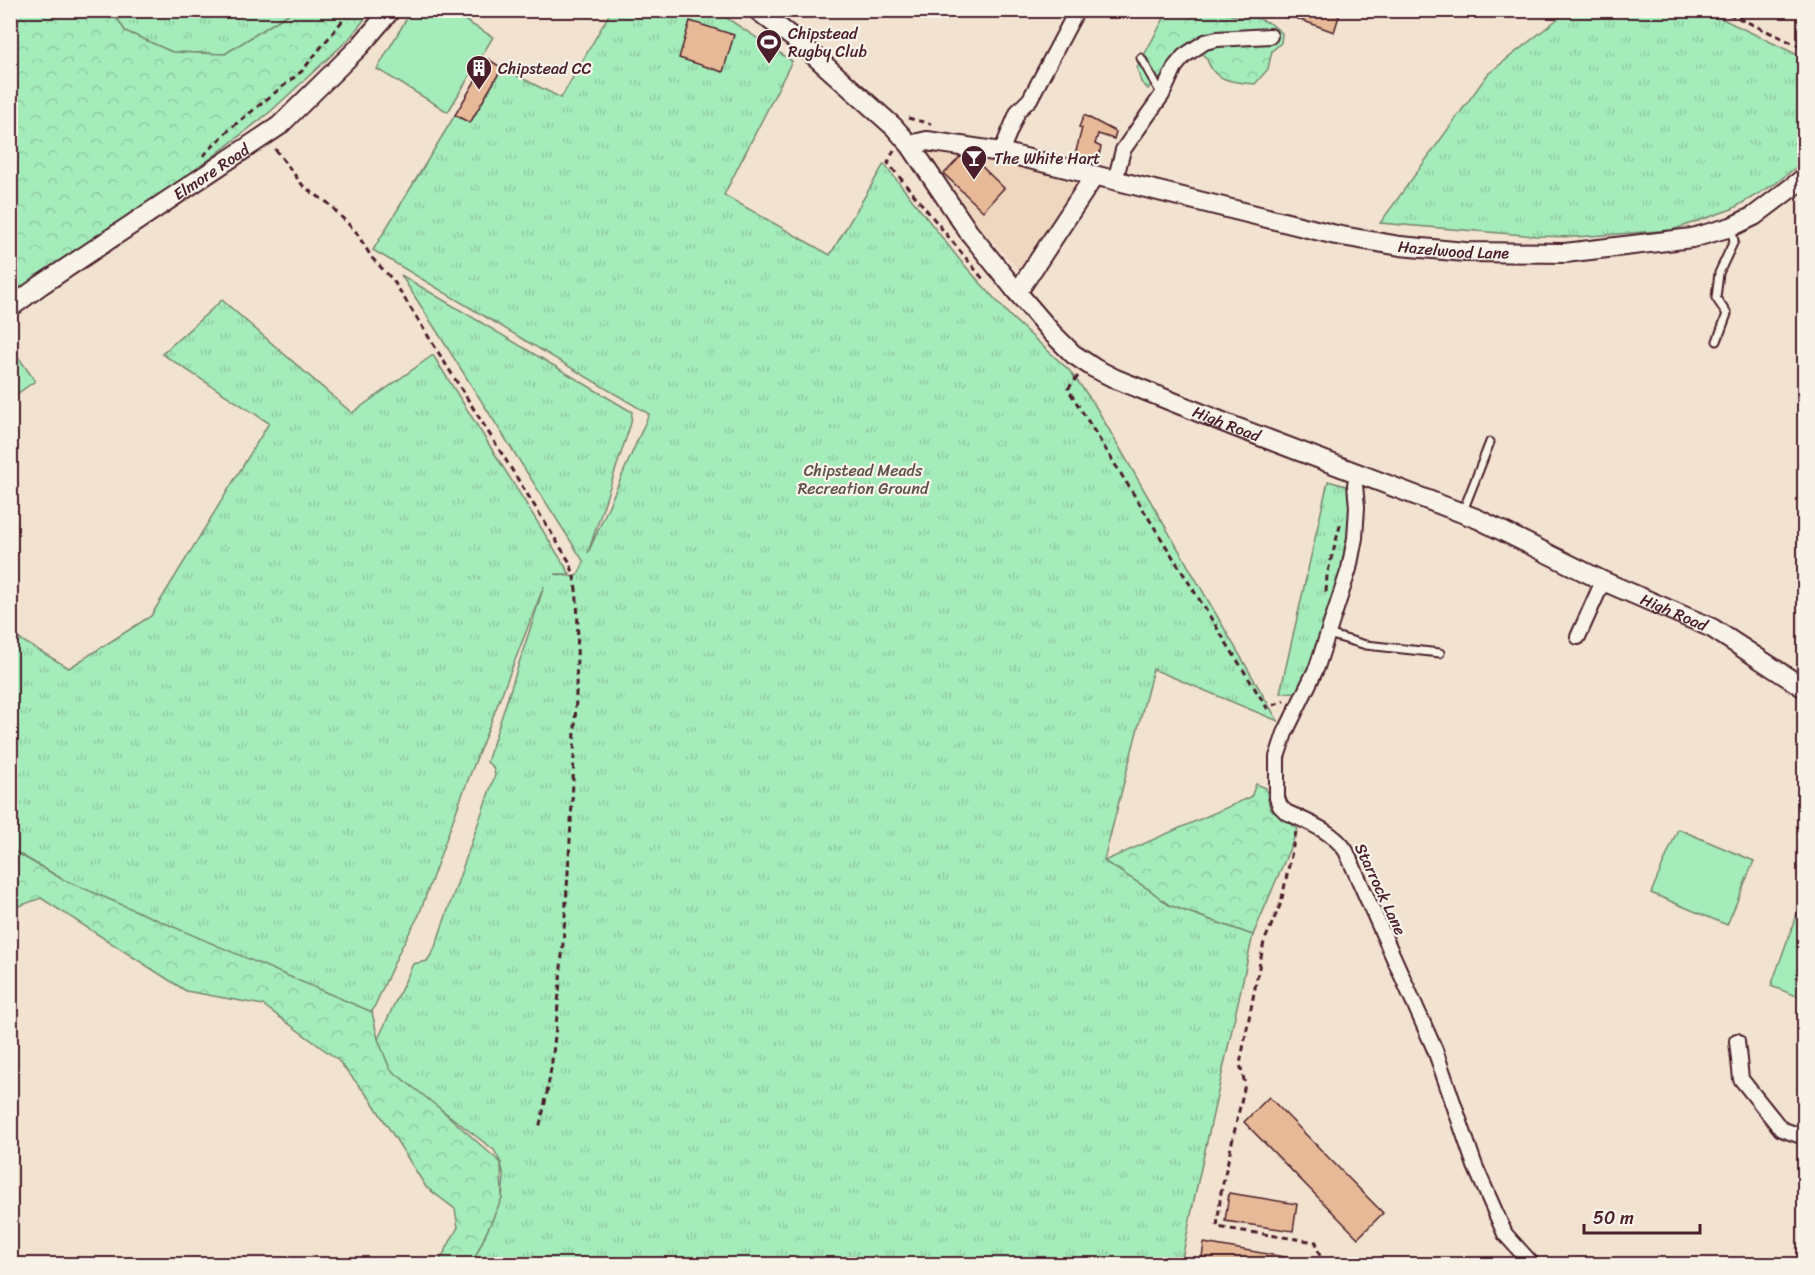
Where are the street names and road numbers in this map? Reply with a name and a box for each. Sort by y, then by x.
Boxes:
street label: Elmore Road [167,135,257,208]
street label: Hazelwood Lane [1397,232,1509,267]
street label: High Road [1188,397,1266,451]
street label: High Road [1636,585,1714,640]
street label: Starrock Lane [1346,838,1415,940]

